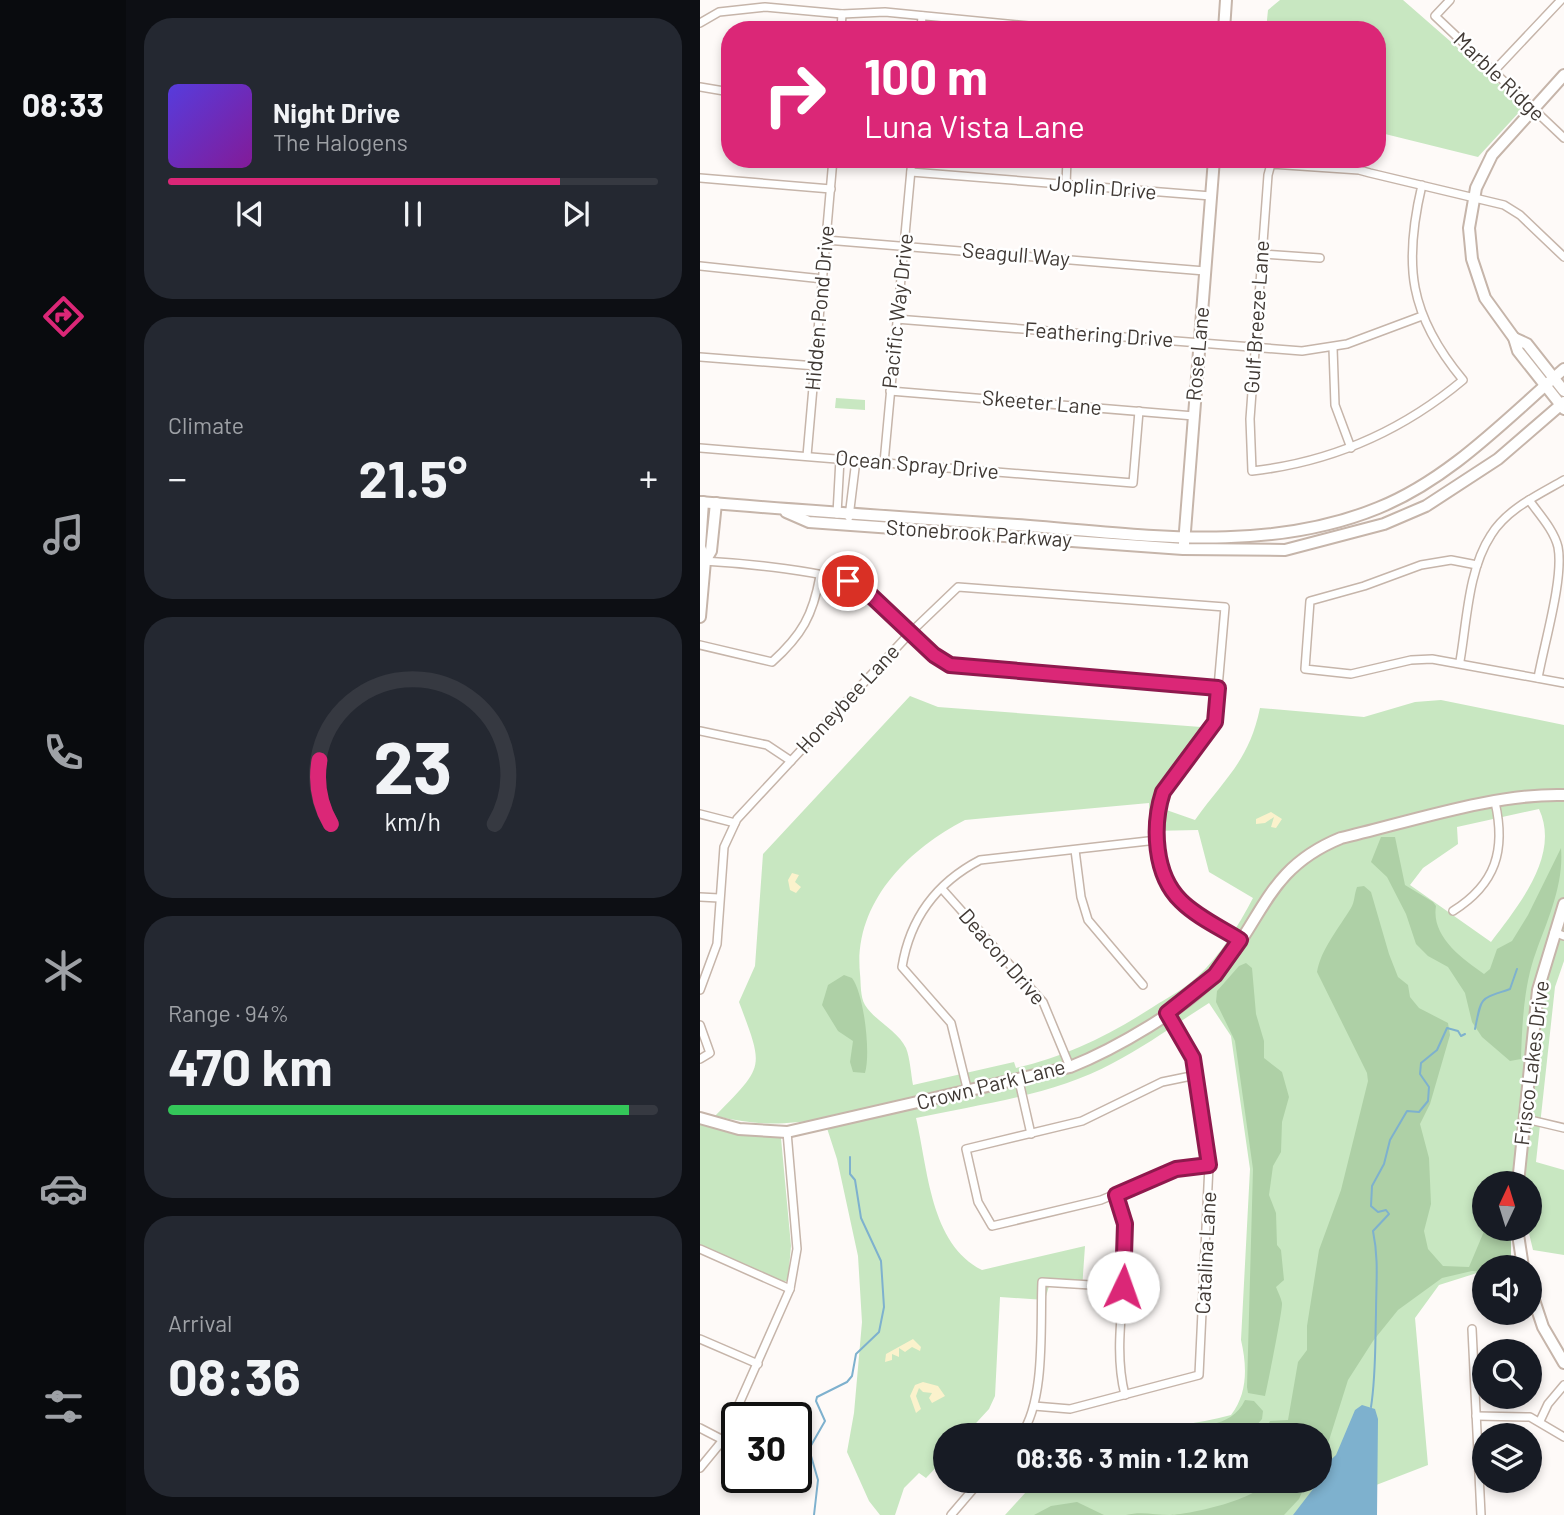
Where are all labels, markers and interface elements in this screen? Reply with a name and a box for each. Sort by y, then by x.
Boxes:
street label: Marble Ridge [1449,26,1551,126]
text: 100 m [864,46,988,105]
icon: right [749,49,840,140]
text: 08:33 [22,85,104,123]
text: Night Drive [273,97,400,128]
text: Luna Vista Lane [864,106,1085,144]
text: The Halogens [273,128,408,156]
street label: Joplin Drive [1048,169,1158,204]
icon: previous [231,195,269,233]
icon: pause [394,195,432,233]
icon: next [557,195,595,233]
street label: Hidden Pond Drive [799,224,838,392]
street label: Pacific Way Drive [876,232,917,390]
street label: Seagull Way [961,236,1071,271]
street label: Gulf Breeze Lane [1238,239,1273,394]
icon: directions [39,292,88,341]
street label: Rose Lane [1180,306,1213,402]
street label: Feathering Drive [1024,316,1174,351]
street label: Skeeter Lane [981,384,1103,419]
text: Climate [168,411,244,439]
street label: Ocean Spray Drive [834,444,1000,483]
text: 21.5° [359,446,467,508]
text: − [168,454,187,500]
text: + [639,454,658,500]
icon: music [39,510,88,559]
street label: Stonebrook Parkway [885,514,1073,551]
pin [818,551,878,611]
icon: arrive [829,562,867,600]
street label: Honeybee Lane [790,638,904,758]
text: 23 [373,721,453,809]
icon: phone [39,728,88,777]
text: km/h [385,805,441,835]
street label: Deacon Drive [955,903,1052,1009]
icon: climate [39,946,88,995]
street label: Frisco Lakes Drive [1508,979,1553,1147]
text: Range · 94% [168,999,289,1027]
text: 470 km [168,1034,333,1096]
street label: Crown Park Lane [914,1053,1068,1114]
icon: car [39,1164,88,1213]
north arrow [1472,1171,1542,1241]
map controls [1472,1171,1542,1493]
street label: Catalina Lane [1189,1191,1220,1315]
position arrow [1086,1250,1160,1324]
button: sound [1472,1255,1542,1325]
text: Arrival [168,1309,232,1337]
button: search [1472,1339,1542,1409]
text: 08:36 [168,1344,301,1406]
icon: filters [39,1382,88,1431]
speed limit sign: 30 [721,1402,812,1493]
button: layers [1472,1423,1542,1493]
text: 08:36 · 3 min · 1.2 km [1016,1442,1249,1473]

